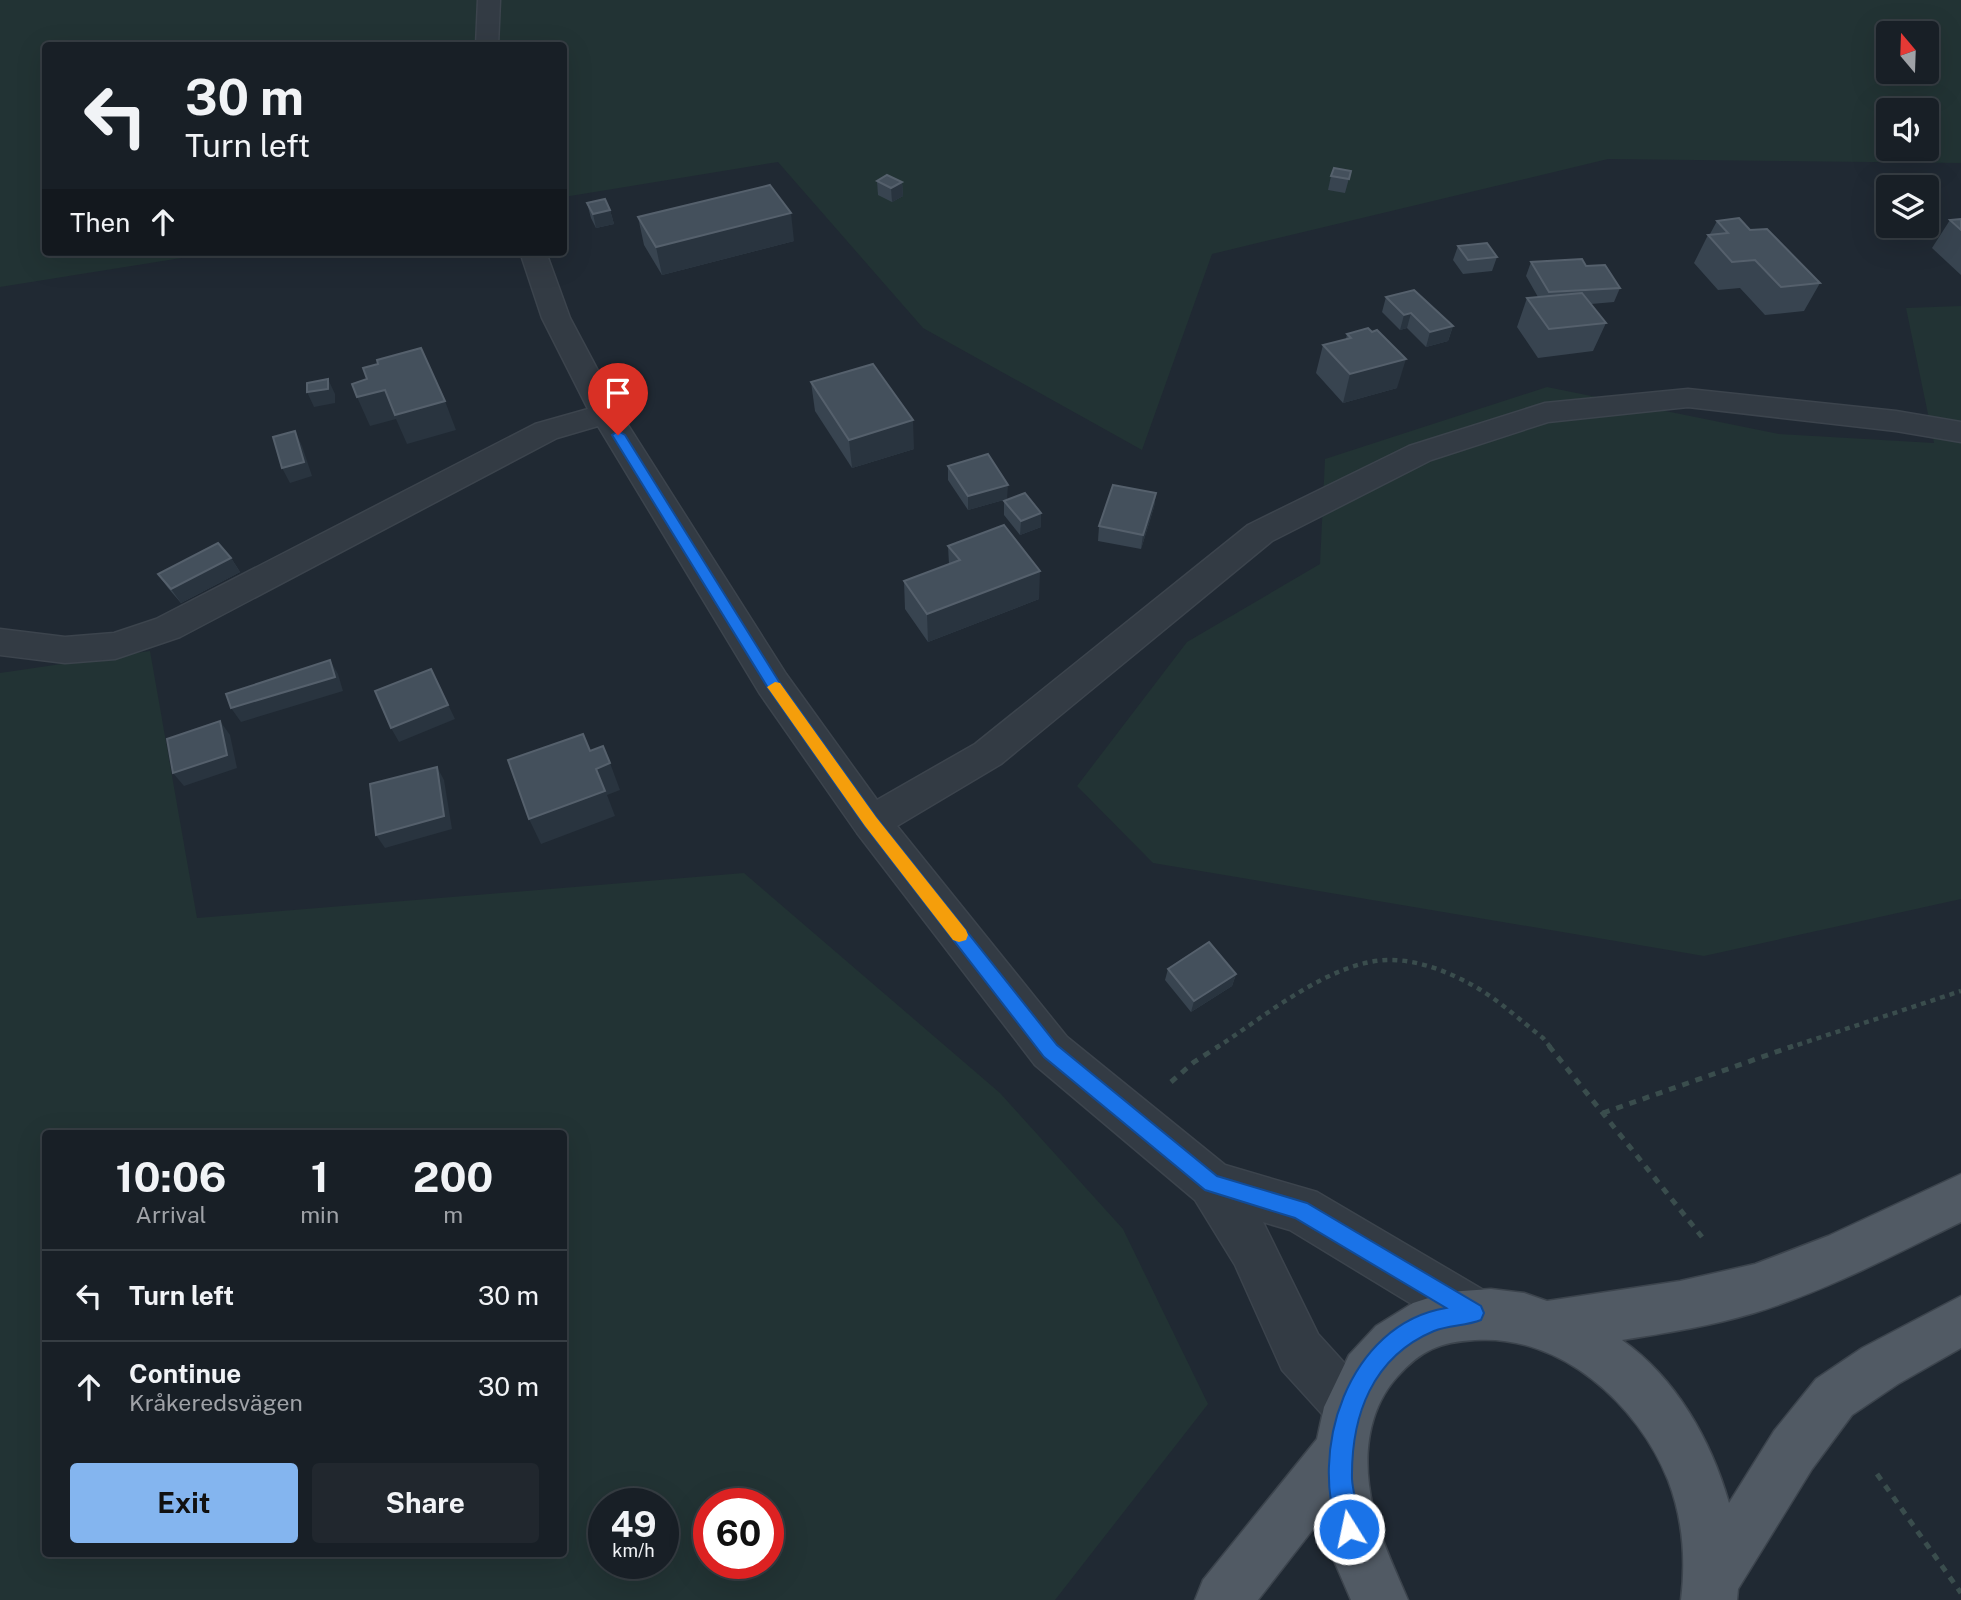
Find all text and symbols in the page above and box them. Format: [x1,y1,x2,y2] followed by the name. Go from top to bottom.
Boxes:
[1876,21,1939,84] north arrow
[1876,21,1939,238] map controls
[185,68,304,126] text: 30 m
[70,70,161,161] icon: left
[1876,98,1939,161] button: sound
[185,127,310,164] text: Turn left
[1876,175,1939,238] button: layers
[144,203,182,241] icon: ahead
[70,207,130,238] text: Then
[588,363,648,435] pin
[599,374,637,412] icon: arrive
[116,1152,227,1201] text: 10:06
[311,1152,329,1201] text: 1
[413,1152,493,1201] text: 200
[136,1201,207,1228] text: Arrival
[300,1201,339,1228] text: min
[443,1201,463,1228] text: m
[70,1277,108,1315] icon: left
[129,1280,234,1311] text: Turn left
[478,1280,539,1311] text: 30 m
[129,1358,241,1389] text: Continue
[70,1368,108,1406] icon: ahead
[478,1371,539,1402] text: 30 m
[129,1389,303,1416] text: Kråkeredsvägen
[70,1463,298,1543] button: Exit
[312,1463,539,1543] button: Share
[693,1488,784,1579] speed limit sign: 60
[1312,1492,1386,1566] position arrow
[610,1504,657,1545] text: 49
[612,1540,655,1561] text: km/h

